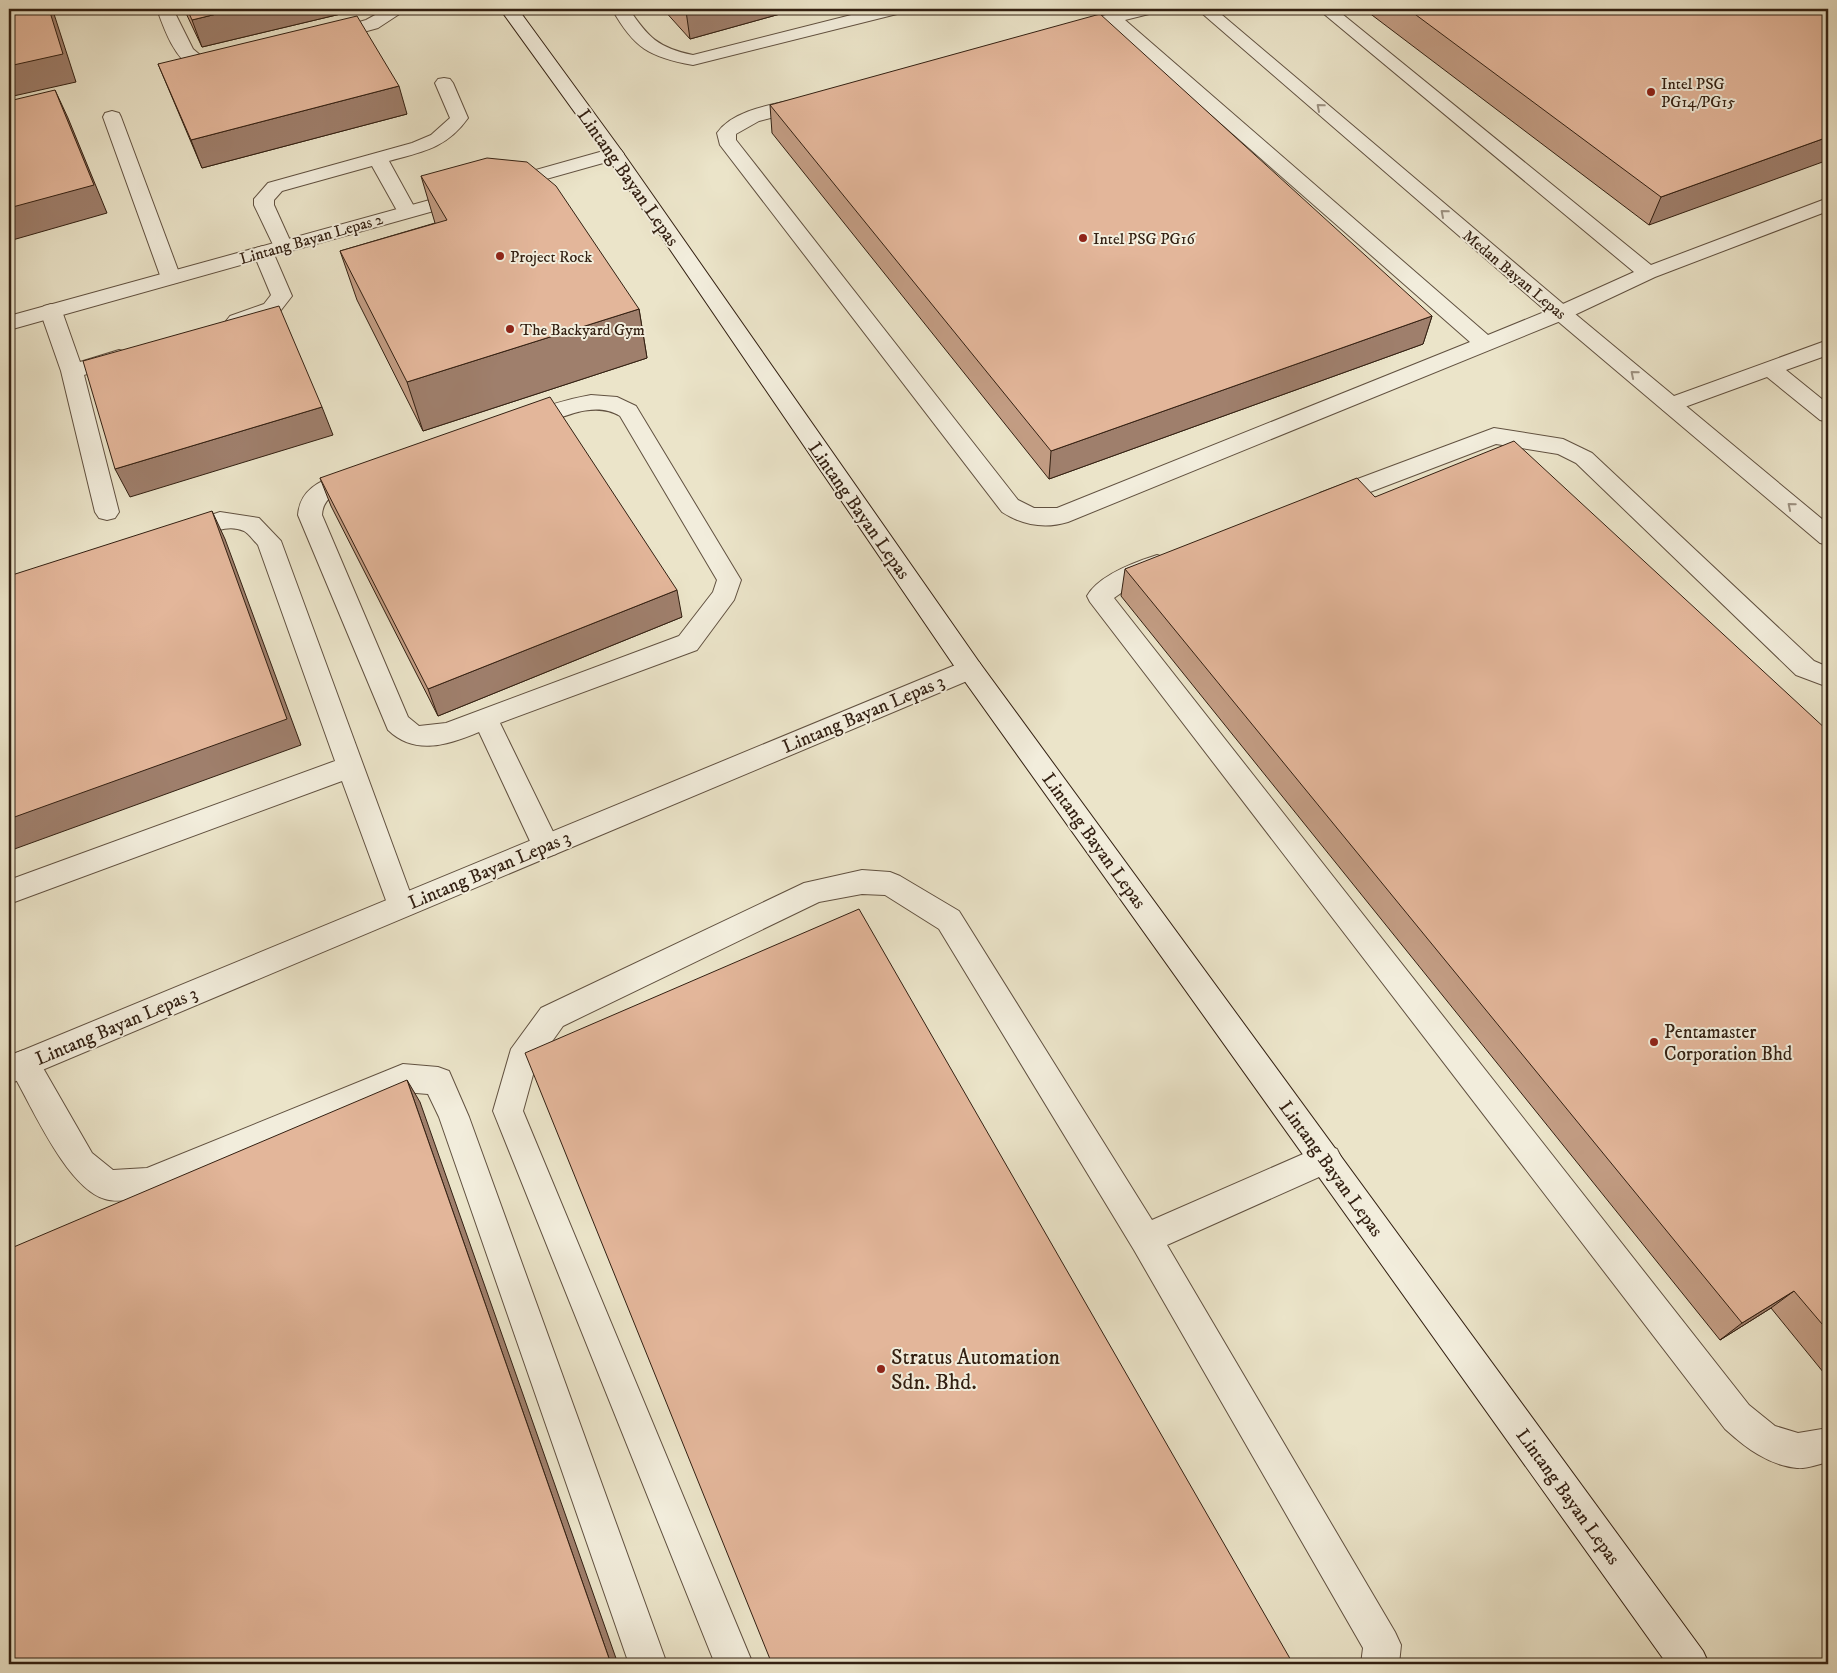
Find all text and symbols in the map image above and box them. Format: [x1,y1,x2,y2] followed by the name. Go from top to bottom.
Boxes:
[1661,74,1735,112] place label: Intel PSG PG14/PG15
[1645,86,1657,98] marker: Intel PSG PG14/PG15
[1317,104,1326,113] one-way arrow
[572,105,684,251] street label: Lintang Bayan Lepas
[237,209,385,269] street label: Lintang Bayan Lepas 2
[1440,210,1449,219] one-way arrow
[1459,226,1570,324] street label: Medan Bayan Lepas
[1093,229,1195,249] place label: Intel PSG PG16
[1077,232,1089,244] marker: Intel PSG PG16
[510,247,592,267] place label: Project Rock
[494,250,506,262] marker: Project Rock
[520,320,645,340] place label: The Backyard Gym
[504,323,516,335] marker: The Backyard Gym
[1630,370,1639,379] one-way arrow
[803,438,915,584] street label: Lintang Bayan Lepas
[1788,503,1797,511] one-way arrow
[779,670,948,759] street label: Lintang Bayan Lepas 3
[1037,768,1151,913] street label: Lintang Bayan Lepas
[405,826,574,915] street label: Lintang Bayan Lepas 3
[32,982,201,1071] street label: Lintang Bayan Lepas 3
[1664,1021,1793,1066] place label: Pentamaster Corporation Bhd
[1648,1036,1660,1048] marker: Pentamaster Corporation Bhd
[1274,1096,1388,1241] street label: Lintang Bayan Lepas
[891,1344,1061,1396] place label: Stratus Automation Sdn. Bhd.
[875,1363,887,1375] marker: Stratus Automation Sdn. Bhd.
[1511,1424,1625,1569] street label: Lintang Bayan Lepas

